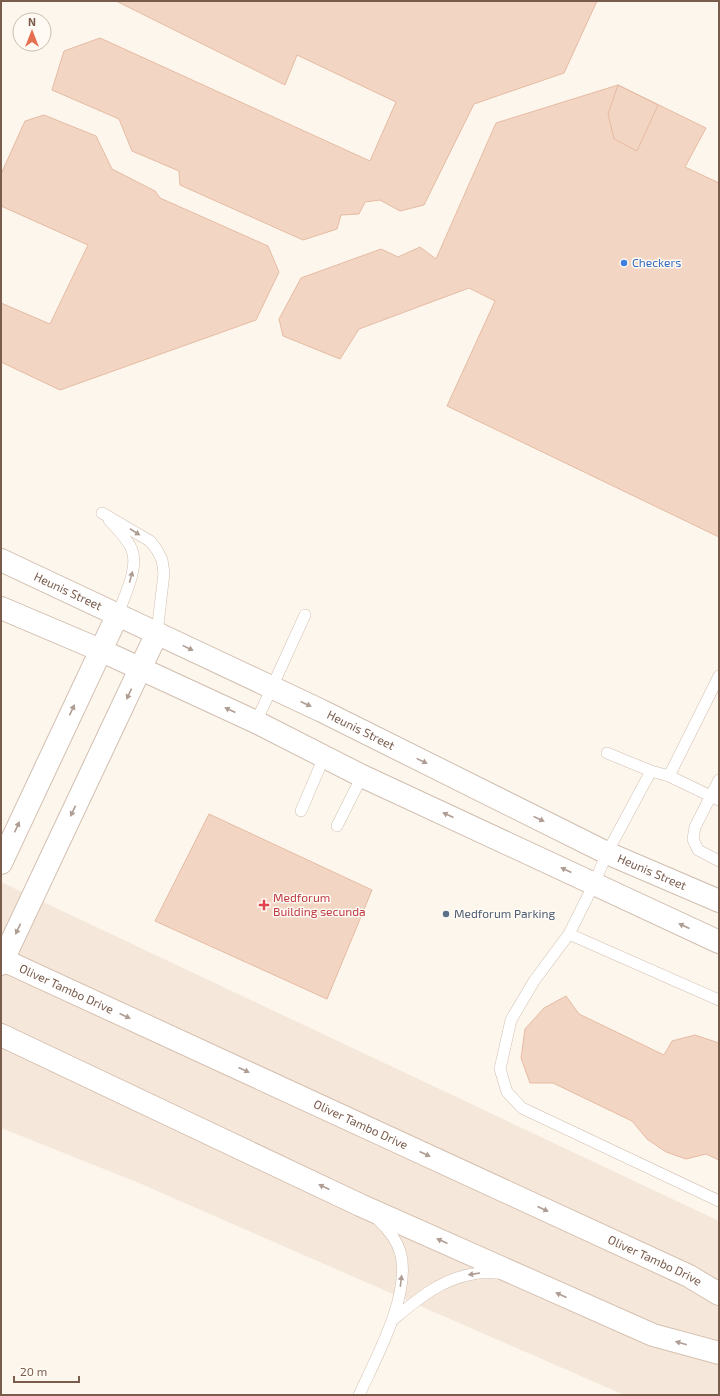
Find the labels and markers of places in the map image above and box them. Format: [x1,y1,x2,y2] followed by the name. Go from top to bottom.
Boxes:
[632,255,681,269] place label: Checkers
[619,258,629,268] marker: Checkers
[273,890,366,918] place label: Medforum Building secunda
[258,899,270,911] marker: Medforum Building secunda
[454,906,555,920] place label: Medforum Parking
[441,909,451,919] marker: Medforum Parking

